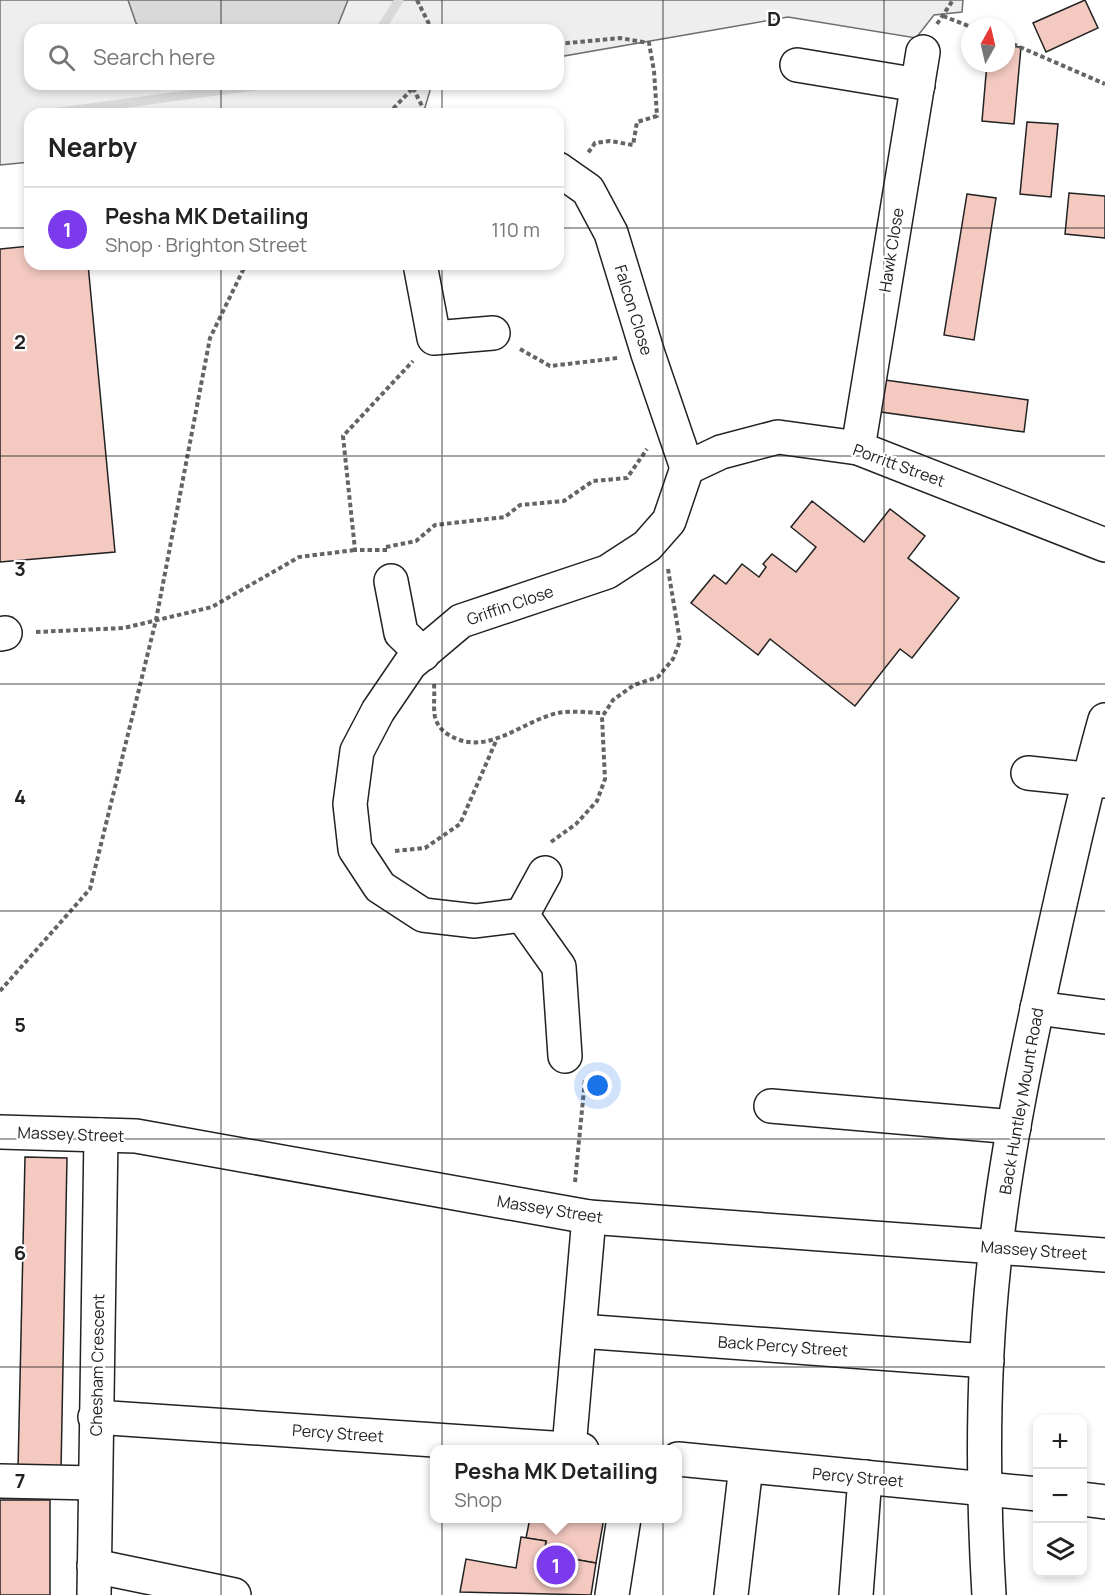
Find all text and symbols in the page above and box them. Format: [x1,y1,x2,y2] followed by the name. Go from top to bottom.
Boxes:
[767,5,781,32] text: D
[961,18,1015,72] north arrow
[24,24,564,90] search box
[45,41,78,74] icon: search
[93,42,215,72] text: Search here
[48,129,137,165] text: Nearby
[105,201,309,231] text: Pesha MK Detailing
[873,206,909,294] street label: Hawk Close
[63,216,72,243] text: 1
[491,216,540,243] text: 110 m
[105,231,307,258] text: Shop · Brighton Street
[610,262,658,358] street label: Falcon Close
[14,328,26,355] text: 2
[850,438,948,492] street label: Porritt Street
[14,555,26,582] text: 3
[464,580,556,630] street label: Griffin Close
[14,783,26,810] text: 4
[994,1006,1048,1196] street label: Back Huntley Mount Road
[14,1011,26,1038] text: 5
[583,1071,612,1100] your location
[17,1121,125,1147] street label: Massey Street
[495,1190,605,1228] street label: Massey Street
[980,1235,1088,1265] street label: Massey Street
[14,1239,26,1266] text: 6
[85,1294,109,1436] street label: Chesham Crescent
[717,1330,849,1362] street label: Back Percy Street
[1033,1415,1087,1577] map controls
[1033,1415,1087,1469] button: +
[291,1419,385,1447] street label: Percy Street
[430,1445,682,1523] popup
[454,1456,658,1486] text: Pesha MK Detailing
[811,1462,905,1492] street label: Percy Street
[15,1467,25,1494] text: 7
[1033,1469,1087,1523] button: −
[454,1486,502,1513] text: Shop
[1033,1523,1087,1577] button: layers
[536,1542,576,1588] pin: 1

